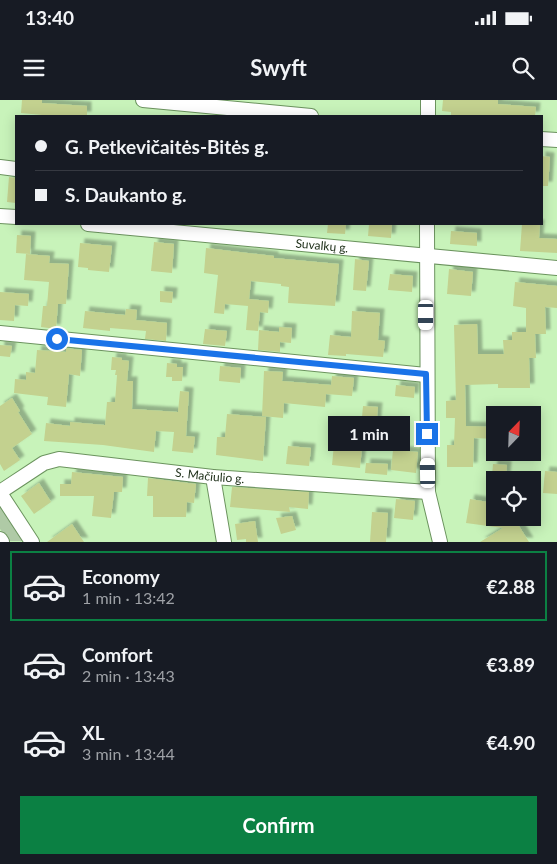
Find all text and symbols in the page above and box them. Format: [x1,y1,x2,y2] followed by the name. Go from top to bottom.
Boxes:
[25,6,74,29] text: 13:40
[20,54,48,82] icon: menu
[250,54,307,81] text: Swyft
[509,54,537,82] icon: search
[65,135,269,158] text: G. Petkevičaitės-Bitės g.
[65,183,187,206] text: S. Daukanto g.
[295,236,349,255] street label: Suvalkų g.
[418,300,433,330] car
[46,328,68,350] route start
[486,406,541,461] north arrow
[486,406,541,526] map controls
[327,416,410,452] callout: 1 min
[416,423,438,445] route end
[349,424,389,443] text: 1 min
[420,458,435,488] car
[174,465,245,486] street label: S. Mačiulio g.
[486,471,541,526] button: locate
[22,564,67,609] icon: car
[82,565,160,588] text: Economy
[486,575,535,598] text: €2.88
[82,588,175,607] text: 1 min · 13:42
[22,642,67,687] icon: car
[82,643,153,666] text: Comfort
[486,653,535,676] text: €3.89
[82,666,175,685] text: 2 min · 13:43
[22,720,67,765] icon: car
[82,721,105,744] text: XL
[486,731,535,754] text: €4.90
[82,744,175,763] text: 3 min · 13:44
[20,796,537,854] button: Confirm

